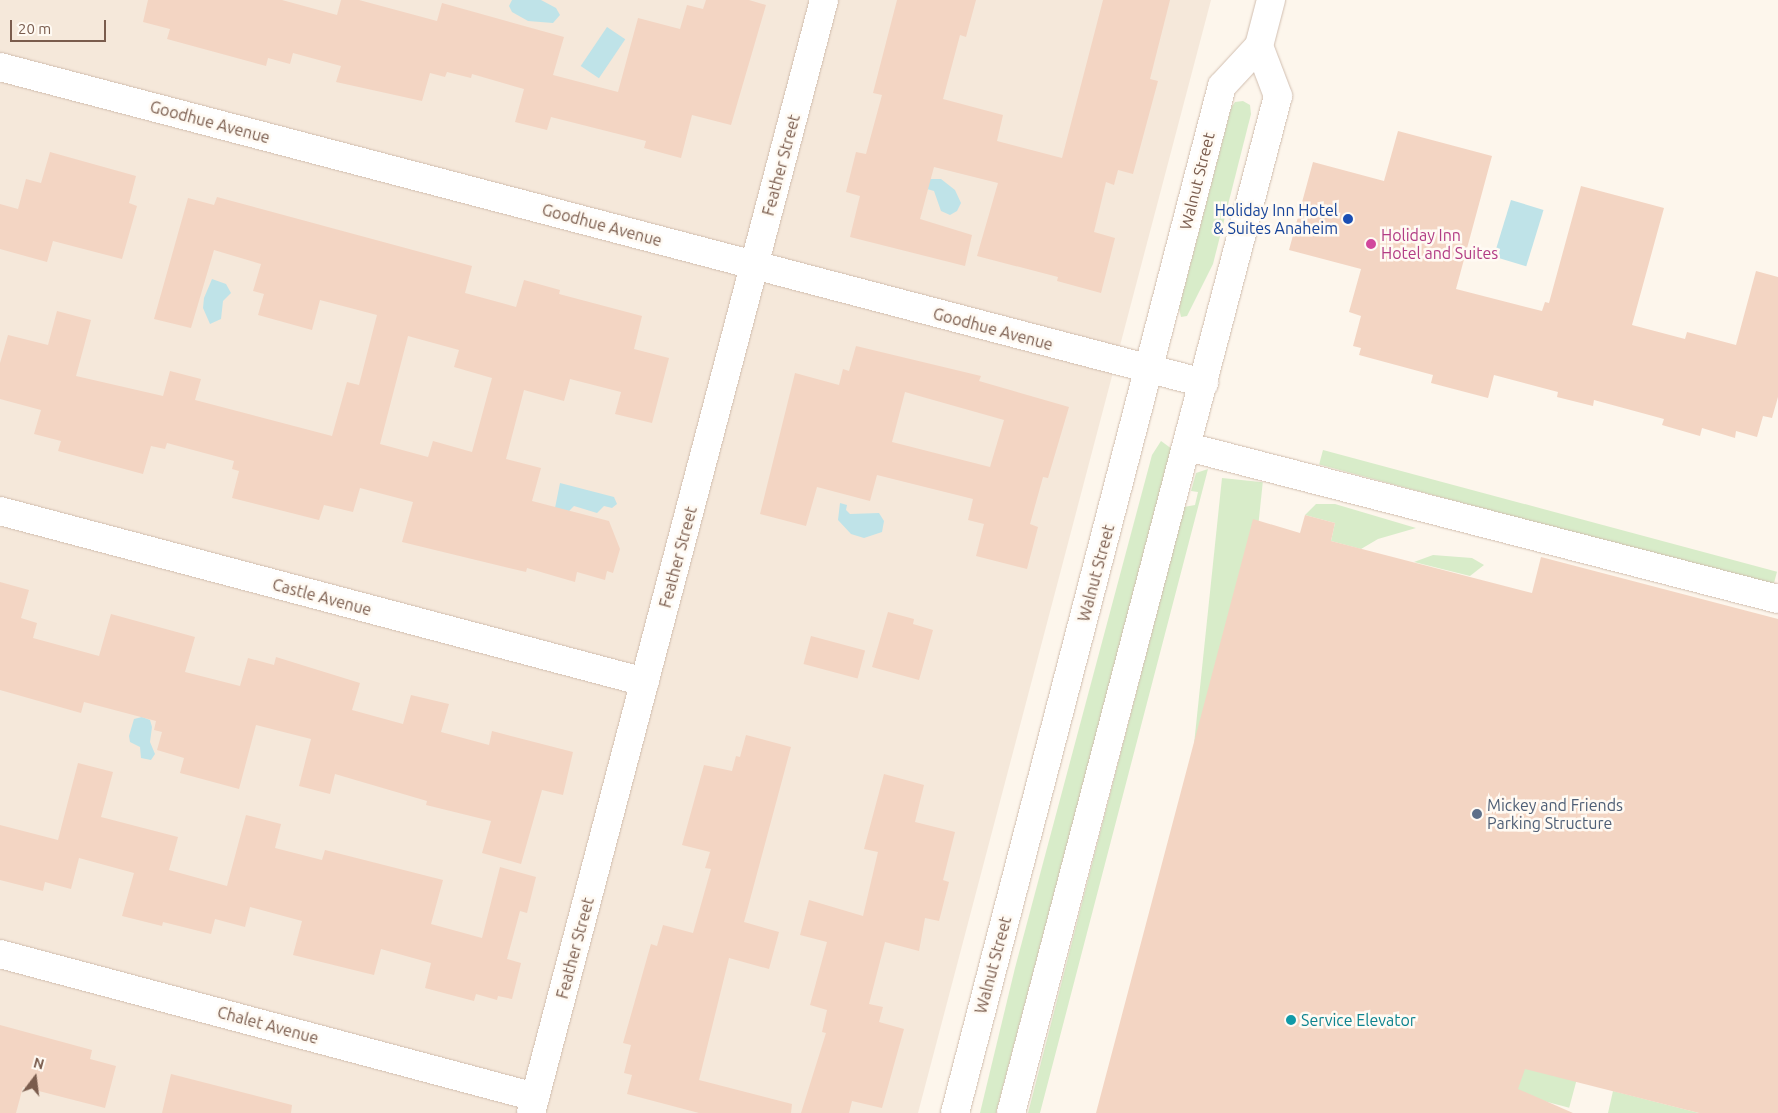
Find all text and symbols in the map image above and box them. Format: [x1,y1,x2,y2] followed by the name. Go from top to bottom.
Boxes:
[12,10,109,42] scale bar
[18,20,51,37] text: 20 m
[148,97,272,147] street label: Goodhue Avenue
[758,112,804,218] street label: Feather Street
[1176,130,1218,232] street label: Walnut Street
[540,200,664,250] street label: Goodhue Avenue
[1213,200,1338,238] place label: Holiday Inn Hotel & Suites Anaheim
[1342,213,1354,225] marker: Holiday Inn Hotel & Suites Anaheim
[1381,225,1498,263] place label: Holiday Inn Hotel and Suites
[1365,238,1377,250] marker: Holiday Inn Hotel and Suites
[931,304,1055,354] street label: Goodhue Avenue
[655,504,701,610] street label: Feather Street
[1074,522,1118,624] street label: Walnut Street
[270,575,374,619] street label: Castle Avenue
[1487,795,1623,833] place label: Mickey and Friends Parking Structure
[1471,808,1483,820] marker: Mickey and Friends Parking Structure
[552,895,598,1001] street label: Feather Street
[971,914,1015,1016] street label: Walnut Street
[215,1002,321,1048] street label: Chalet Avenue
[1301,1010,1416,1030] place label: Service Elevator
[1285,1014,1297,1026] marker: Service Elevator
[10,1053,60,1103] north arrow
[32,1054,46,1073] text: N

